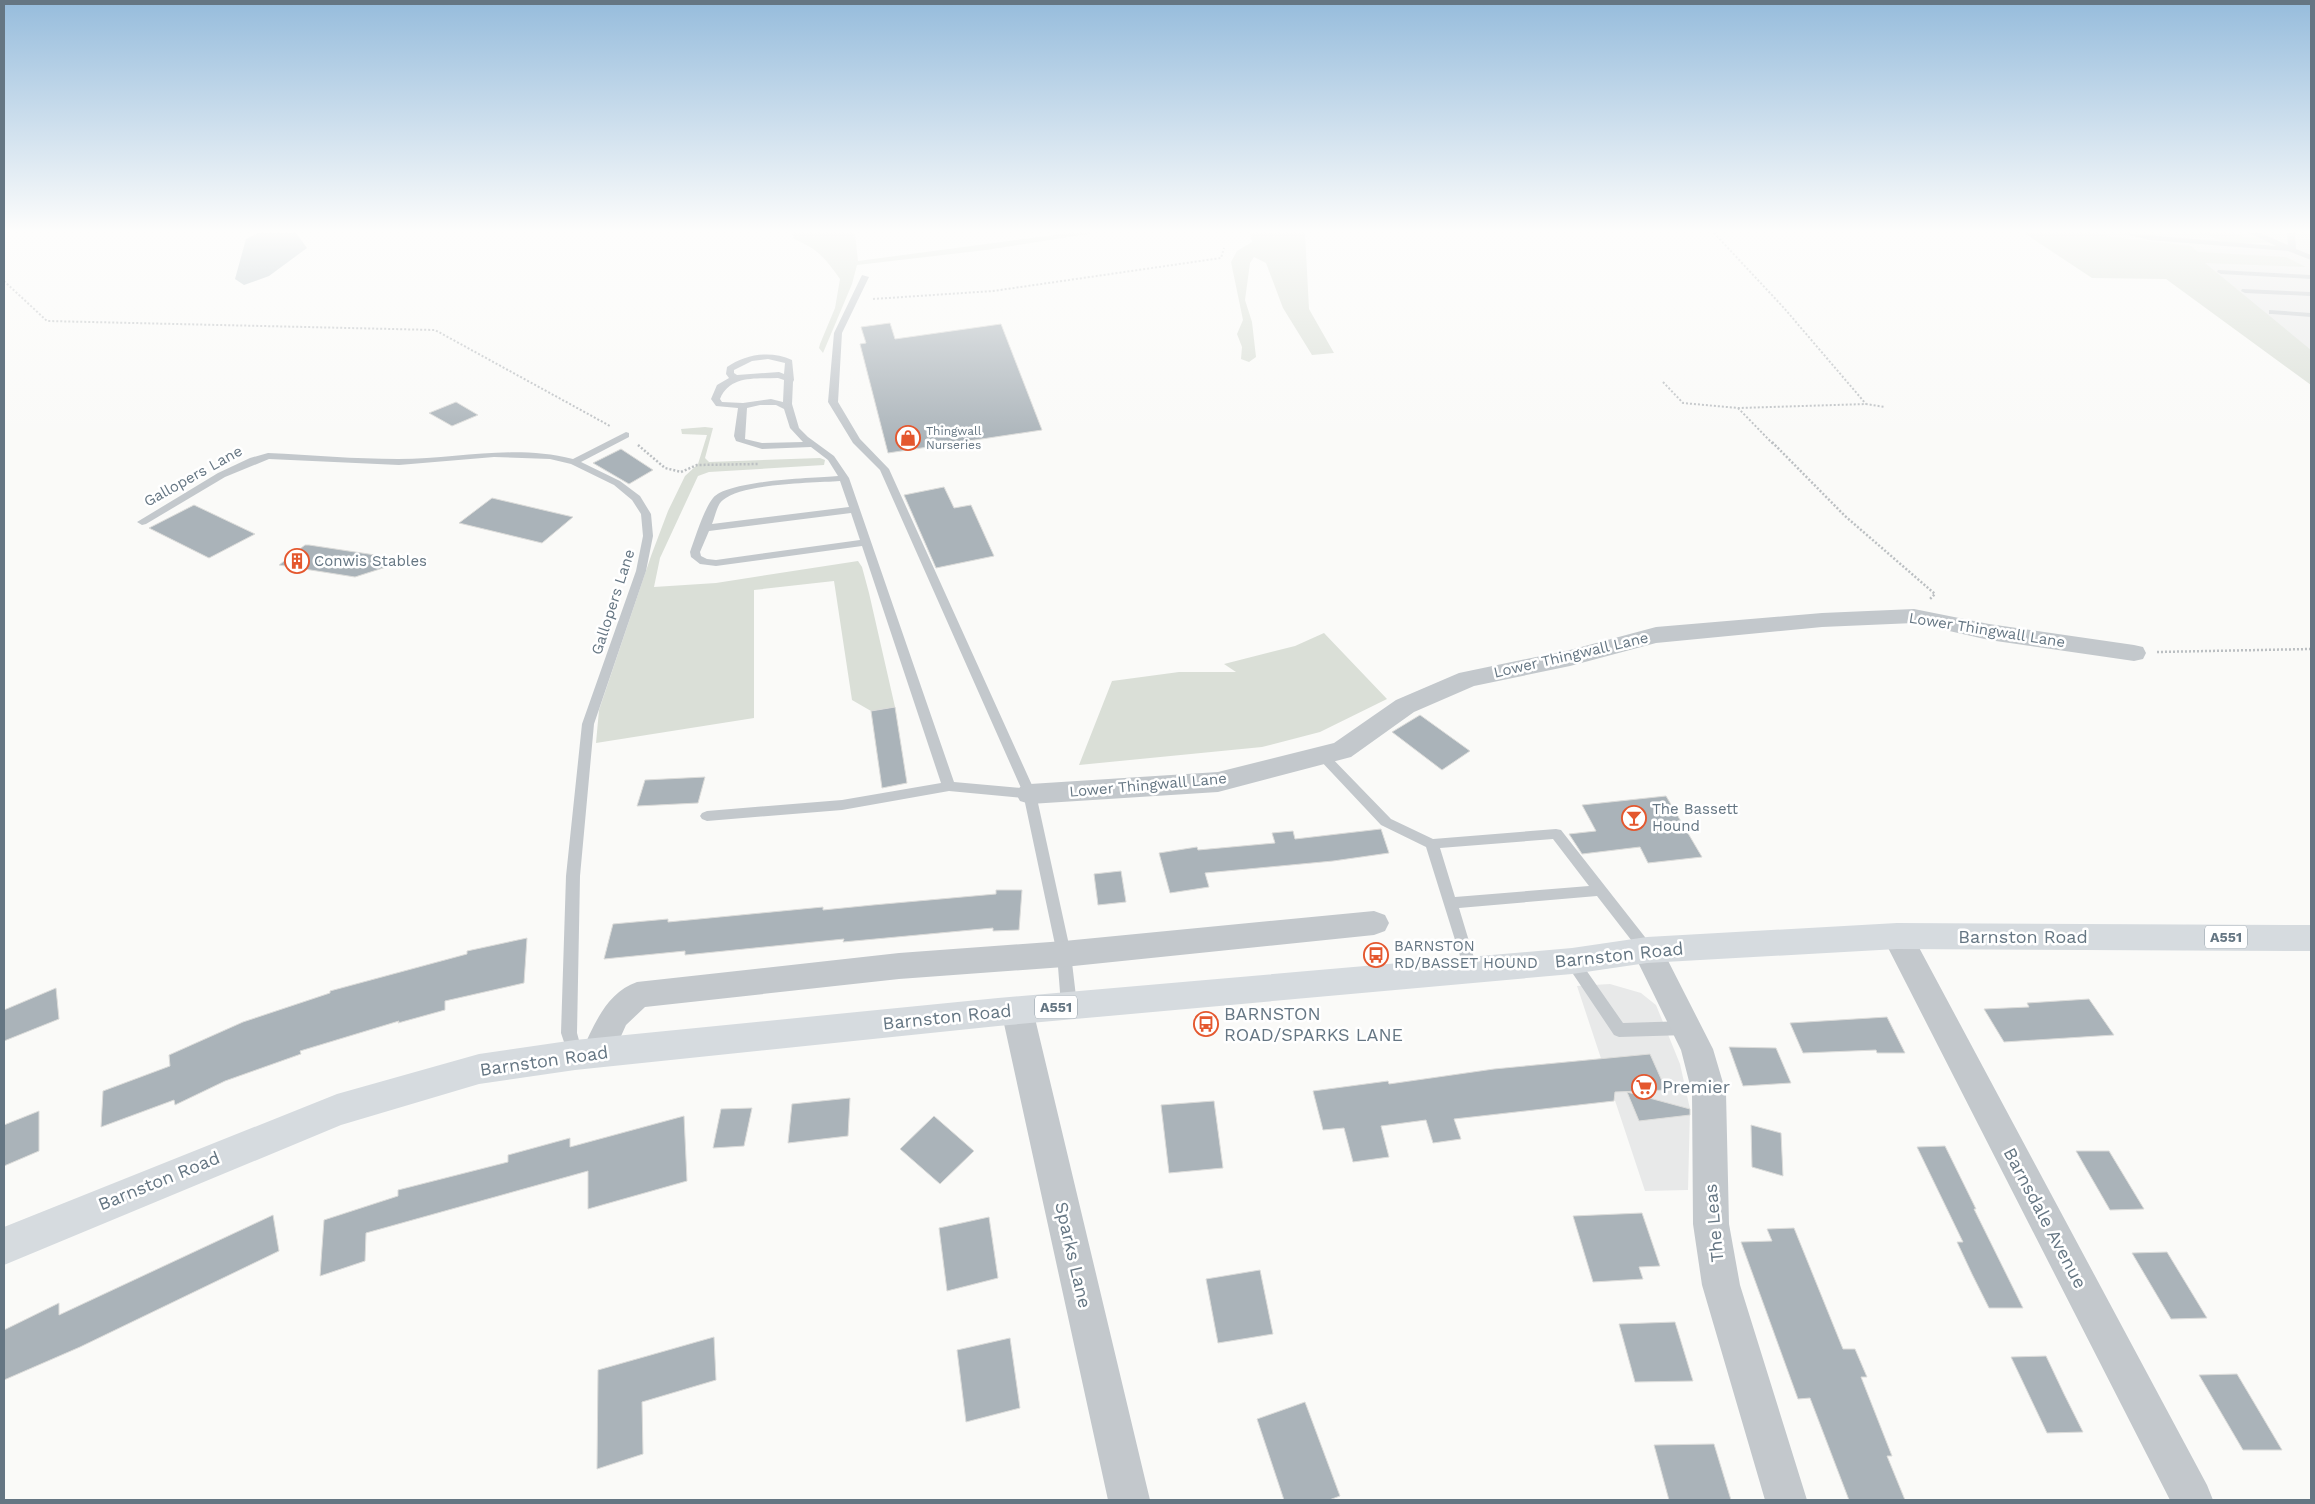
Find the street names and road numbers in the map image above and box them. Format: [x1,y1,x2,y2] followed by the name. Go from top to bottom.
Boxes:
[141,442,245,510] street label: Gallopers Lane
[587,547,639,657] street label: Gallopers Lane
[1907,609,2067,651] street label: Lower Thingwall Lane
[1492,628,1650,682] street label: Lower Thingwall Lane
[1068,769,1228,801] street label: Lower Thingwall Lane
[1958,926,2088,947] street label: Barnston Road
[2205,926,2247,949] road number: A551
[1553,937,1684,972] street label: Barnston Road
[1035,996,1077,1019] road number: A551
[881,999,1012,1034] street label: Barnston Road
[478,1041,610,1080] street label: Barnston Road
[1999,1144,2091,1292] street label: Barnsdale Avenue
[95,1147,223,1215] street label: Barnston Road
[1700,1183,1727,1263] street label: The Leas
[1051,1200,1096,1310] street label: Sparks Lane

